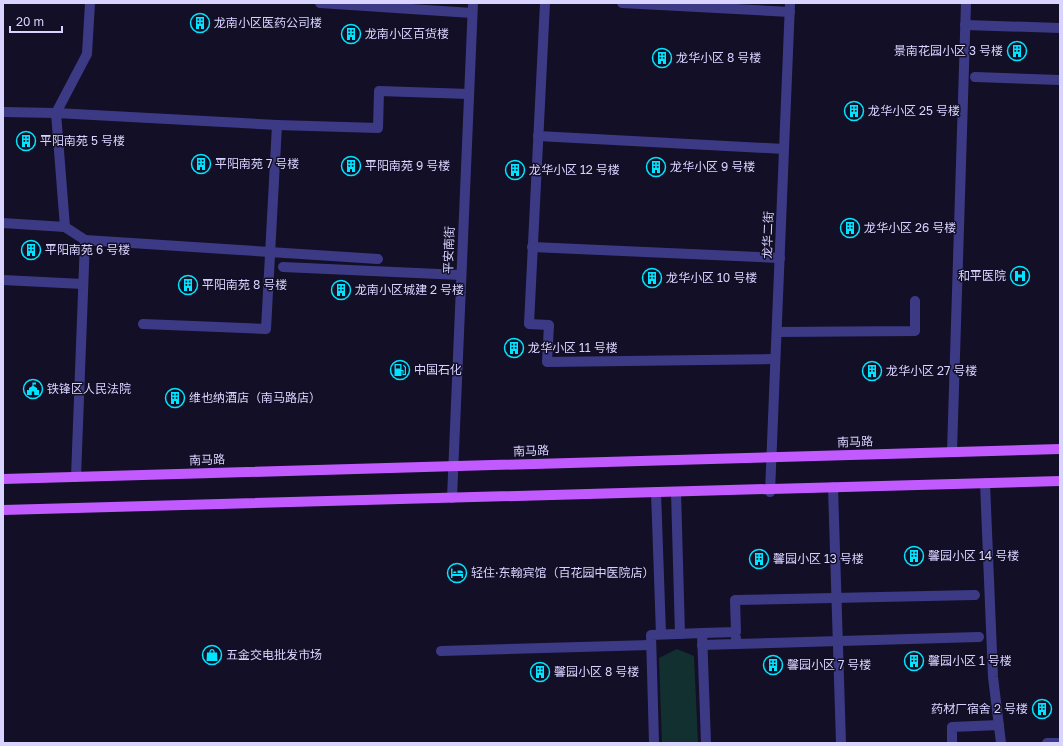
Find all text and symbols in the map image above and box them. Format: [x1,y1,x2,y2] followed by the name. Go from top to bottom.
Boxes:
[10,8,62,34] scale bar
[189,12,211,34] building icon: 龙南小区医药公司楼
[16,14,44,29] text: 20 m
[214,15,322,30] place label: 龙南小区医药公司楼
[340,23,362,45] building icon: 龙南小区百货楼
[365,26,449,41] place label: 龙南小区百货楼
[1006,40,1028,62] building icon: 景南花园小区 3 号楼
[894,43,1003,58] place label: 景南花园小区 3 号楼
[651,47,673,69] building icon: 龙华小区 8 号楼
[676,50,761,65] place label: 龙华小区 8 号楼
[843,100,865,122] building icon: 龙华小区 25 号楼
[868,103,960,118] place label: 龙华小区 25 号楼
[15,130,37,152] building icon: 平阳南苑 5 号楼
[40,133,125,148] place label: 平阳南苑 5 号楼
[190,153,212,175] building icon: 平阳南苑 7 号楼
[340,155,362,177] building icon: 平阳南苑 9 号楼
[215,156,299,171] place label: 平阳南苑 7 号楼
[645,156,667,178] building icon: 龙华小区 9 号楼
[365,158,450,173] place label: 平阳南苑 9 号楼
[504,159,526,181] building icon: 龙华小区 12 号楼
[670,159,755,174] place label: 龙华小区 9 号楼
[529,162,620,177] place label: 龙华小区 12 号楼
[759,211,776,259] street label: 龙华二街
[839,217,861,239] building icon: 龙华小区 26 号楼
[864,220,956,235] place label: 龙华小区 26 号楼
[440,226,457,274] street label: 平安南街
[20,239,42,261] building icon: 平阳南苑 6 号楼
[45,242,130,257] place label: 平阳南苑 6 号楼
[1009,265,1031,287] hospital icon: 和平医院
[641,267,663,289] building icon: 龙华小区 10 号楼
[958,268,1006,283] place label: 和平医院
[666,270,757,285] place label: 龙华小区 10 号楼
[177,274,199,296] building icon: 平阳南苑 8 号楼
[202,277,287,292] place label: 平阳南苑 8 号楼
[330,279,352,301] building icon: 龙南小区城建 2 号楼
[355,282,464,297] place label: 龙南小区城建 2 号楼
[503,337,525,359] building icon: 龙华小区 11 号楼
[528,340,618,355] place label: 龙华小区 11 号楼
[389,359,411,381] fuel station icon: 中国石化
[861,360,883,382] building icon: 龙华小区 27 号楼
[414,362,462,377] place label: 中国石化
[886,363,977,378] place label: 龙华小区 27 号楼
[22,378,44,400] public building icon: 铁锋区人民法院
[47,381,131,396] place label: 铁锋区人民法院
[164,387,186,409] building icon: 维也纳酒店（南马路店）
[189,390,321,405] place label: 维也纳酒店（南马路店）
[837,433,873,450] street label: 南马路
[513,442,549,459] street label: 南马路
[189,451,225,468] street label: 南马路
[903,545,925,567] building icon: 馨园小区 14 号楼
[748,548,770,570] building icon: 馨园小区 13 号楼
[928,548,1019,563] place label: 馨园小区 14 号楼
[773,551,864,566] place label: 馨园小区 13 号楼
[446,562,468,584] hotel icon: 轻住·东翰宾馆（百花园中医院店）
[471,565,655,580] place label: 轻住·东翰宾馆（百花园中医院店）
[201,644,223,666] shop icon: 五金交电批发市场
[226,647,322,662] place label: 五金交电批发市场
[903,650,925,672] building icon: 馨园小区 1 号楼
[928,653,1012,668] place label: 馨园小区 1 号楼
[762,654,784,676] building icon: 馨园小区 7 号楼
[787,657,871,672] place label: 馨园小区 7 号楼
[529,661,551,683] building icon: 馨园小区 8 号楼
[554,664,639,679] place label: 馨园小区 8 号楼
[1031,698,1053,720] building icon: 药材厂宿舍 2 号楼
[931,701,1028,716] place label: 药材厂宿舍 2 号楼

